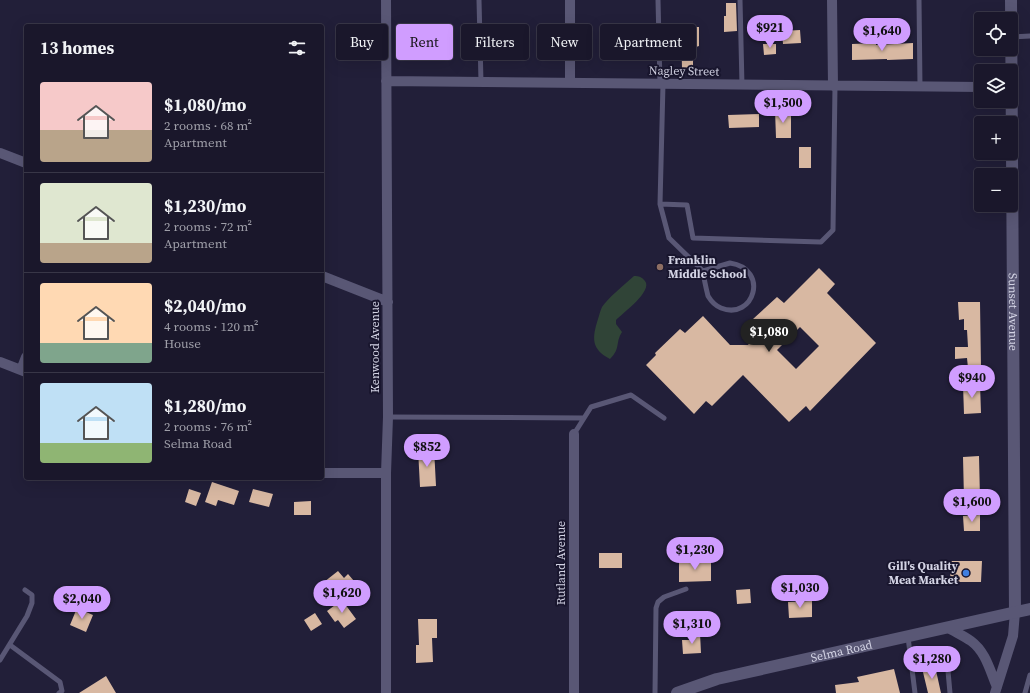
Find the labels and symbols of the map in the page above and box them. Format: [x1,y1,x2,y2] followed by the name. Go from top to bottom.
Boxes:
[746,15,794,49] pin: $921
[849,18,915,52] pin: $1,640
[649,62,719,80] street label: Nagley Street
[750,90,816,124] pin: $1,500
[668,252,747,282] place label: Franklin Middle School
[655,262,665,272] marker: Franklin Middle School
[1005,273,1021,351] street label: Sunset Avenue
[367,301,383,393] street label: Kenwood Avenue
[736,319,802,353] pin: $1,080
[948,365,996,399] pin: $940
[403,434,451,468] pin: $852
[939,489,1005,523] pin: $1,600
[553,521,569,605] street label: Rutland Avenue
[662,537,728,571] pin: $1,230
[888,558,959,588] place label: Gill's Quality Meat Market
[961,568,971,578] marker: Gill's Quality Meat Market
[767,575,833,609] pin: $1,030
[309,580,375,614] pin: $1,620
[49,586,115,620] pin: $2,040
[659,611,725,645] pin: $1,310
[809,636,874,666] street label: Selma Road
[899,646,965,680] pin: $1,280

